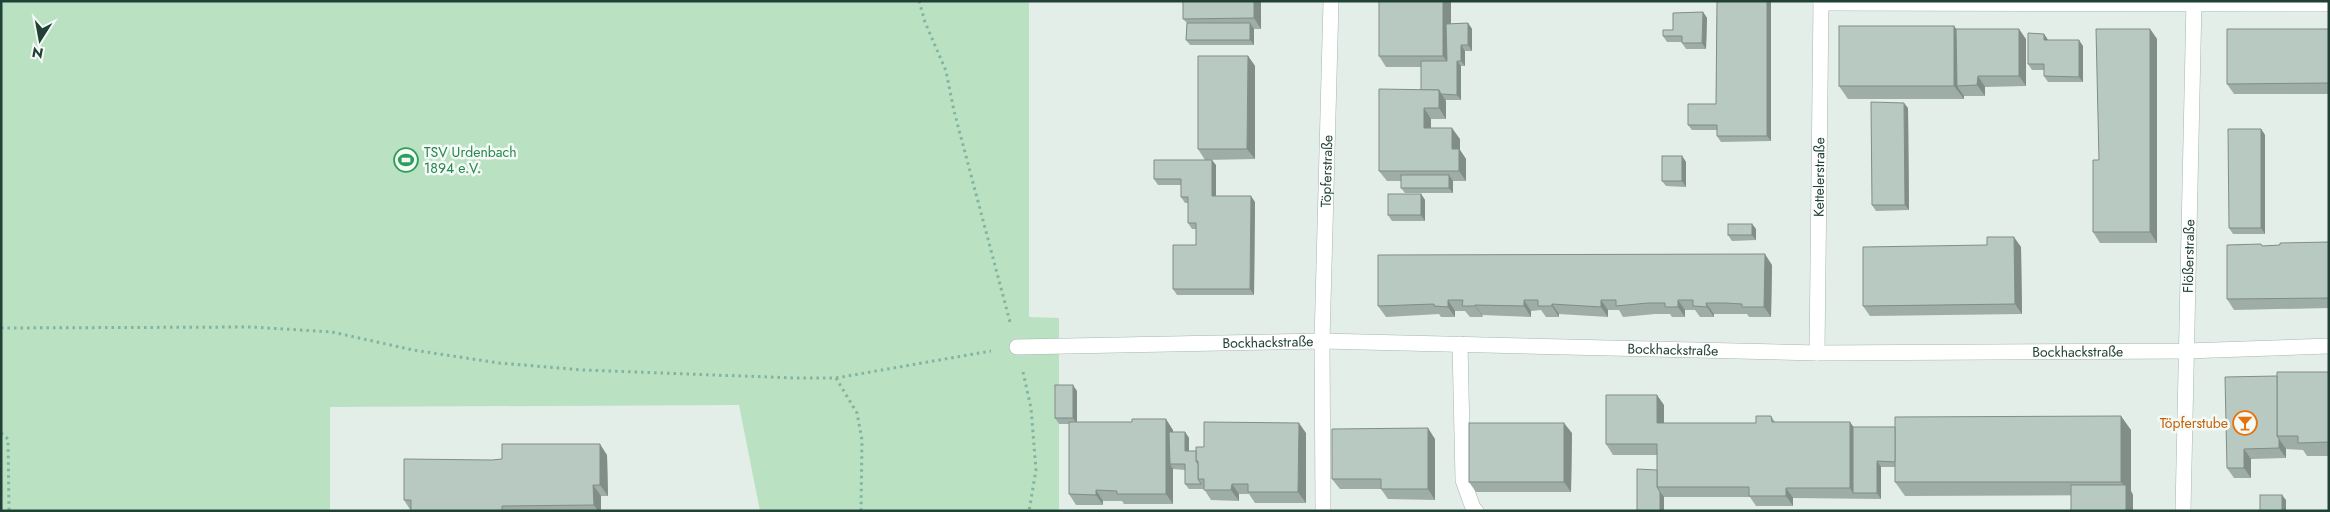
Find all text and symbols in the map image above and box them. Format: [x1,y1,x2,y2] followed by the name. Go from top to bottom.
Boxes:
[15,15,65,65] north arrow
[30,42,45,64] text: N
[1316,135,1337,208] street label: Töpferstraße
[1809,137,1829,217] street label: Kettelerstraße
[424,142,516,178] place label: TSV Urdenbach 1894 e.V.
[393,147,419,173] sports icon: TSV Urdenbach 1894 e.V.
[2178,219,2199,293] street label: Flößerstraße
[1222,331,1314,353] street label: Bockhackstraße
[1627,338,1719,361] street label: Bockhackstraße
[2032,341,2123,362] street label: Bockhackstraße
[2232,410,2258,436] bar icon: Töpferstube
[2160,413,2228,433] place label: Töpferstube

